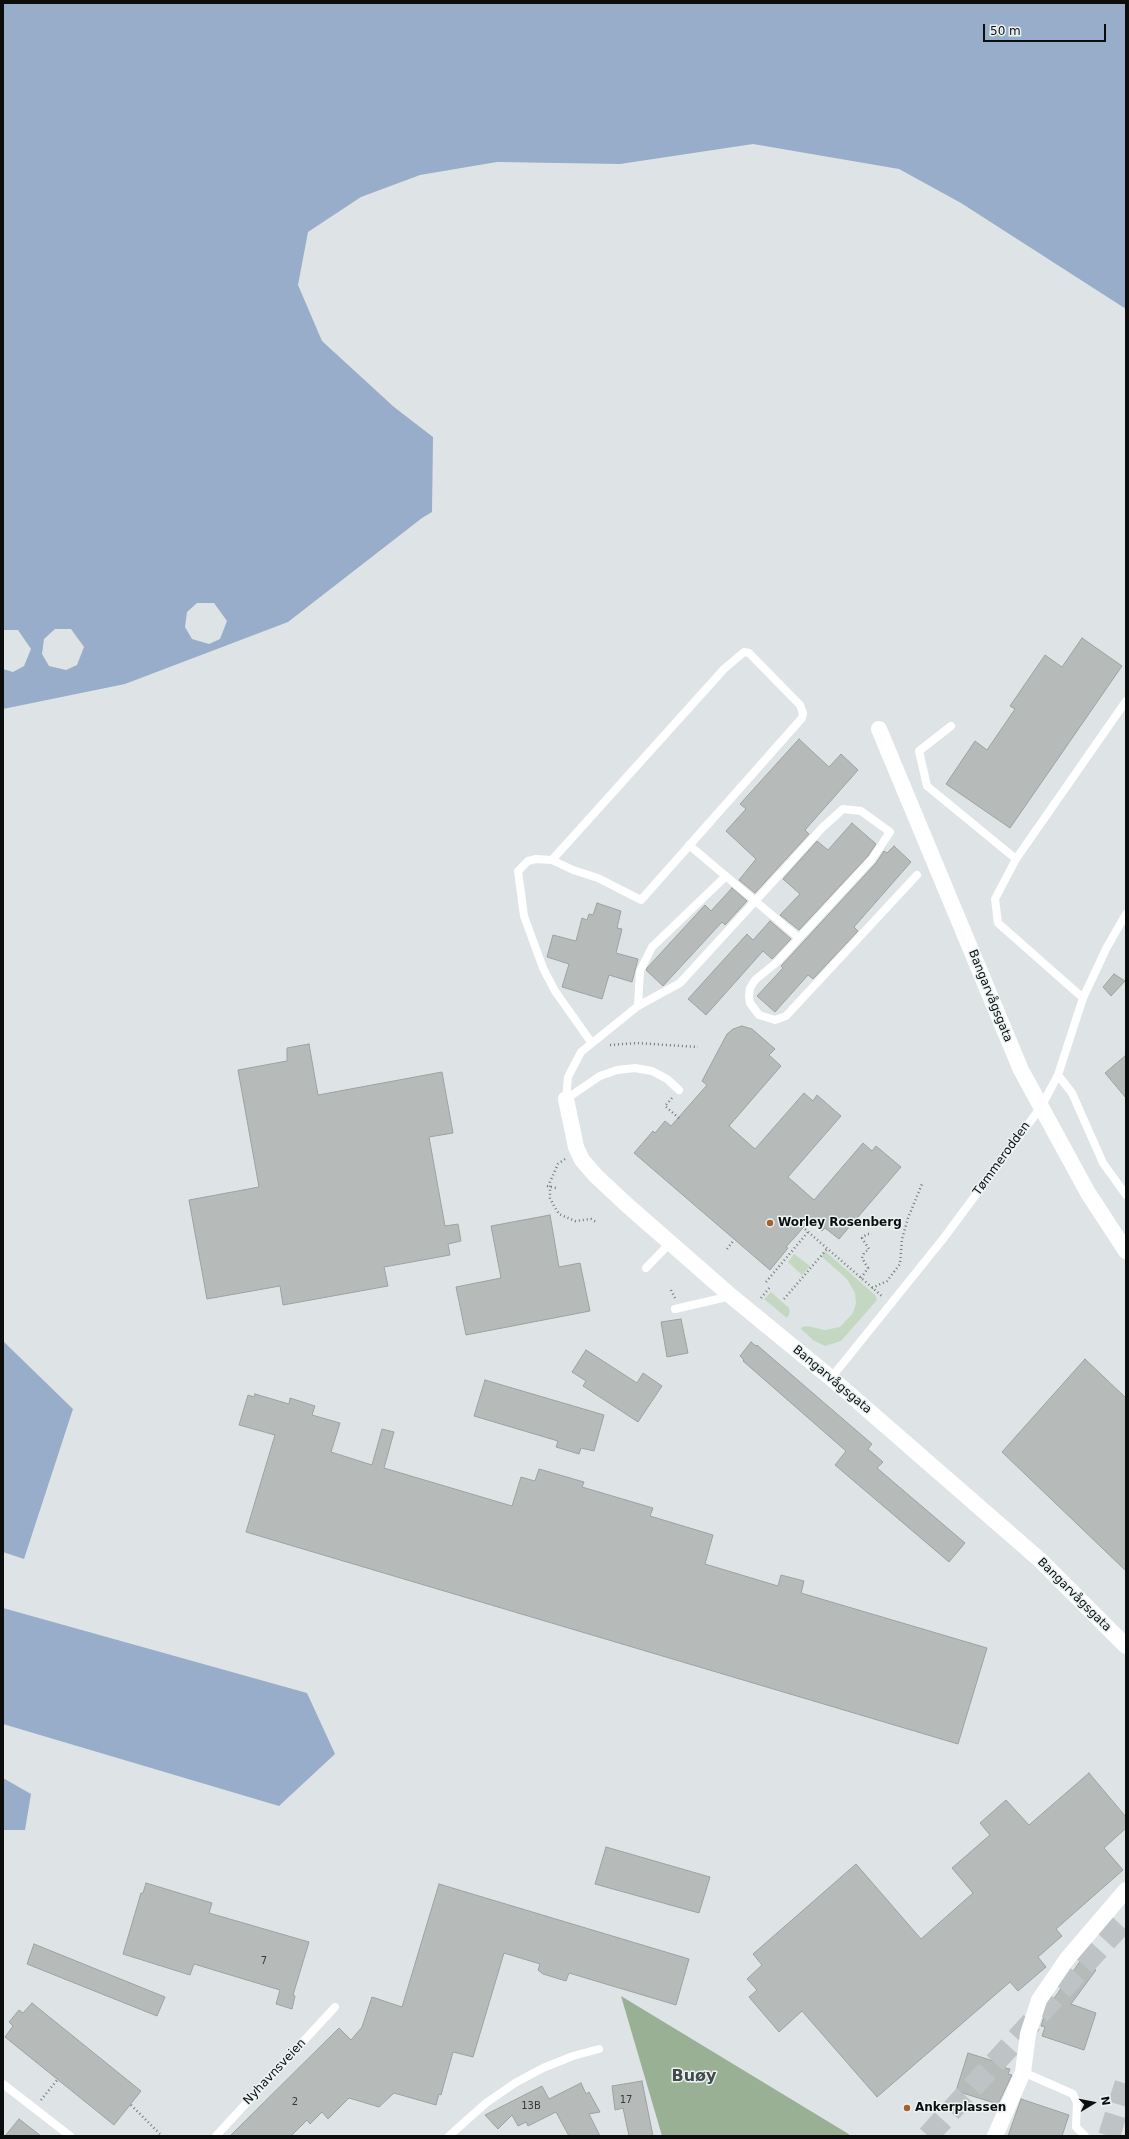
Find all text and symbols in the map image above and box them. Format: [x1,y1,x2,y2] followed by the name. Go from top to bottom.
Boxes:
[985,16,1108,42] scale bar
[990,24,1021,38] text: 50 m
[965,948,1015,1044] street label: Bangarvågsgata
[970,1119,1034,1199] street label: Tømmerodden
[778,1216,902,1230] place label: Worley Rosenberg
[765,1218,775,1228] marker: Worley Rosenberg
[790,1343,874,1417] street label: Bangarvågsgata
[1034,1555,1114,1635] street label: Bangarvågsgata
[261,1955,267,1967] house number: 7
[241,2036,309,2108] street label: Nyhavnsveien
[671,2067,717,2087] district label: Buøy
[1073,2083,1113,2123] north arrow
[620,2094,632,2106] house number: 17
[1098,2095,1113,2106] text: N
[292,2096,298,2108] house number: 2
[521,2100,541,2112] house number: 13B
[915,2101,1006,2115] place label: Ankerplassen
[902,2103,912,2113] marker: Ankerplassen

